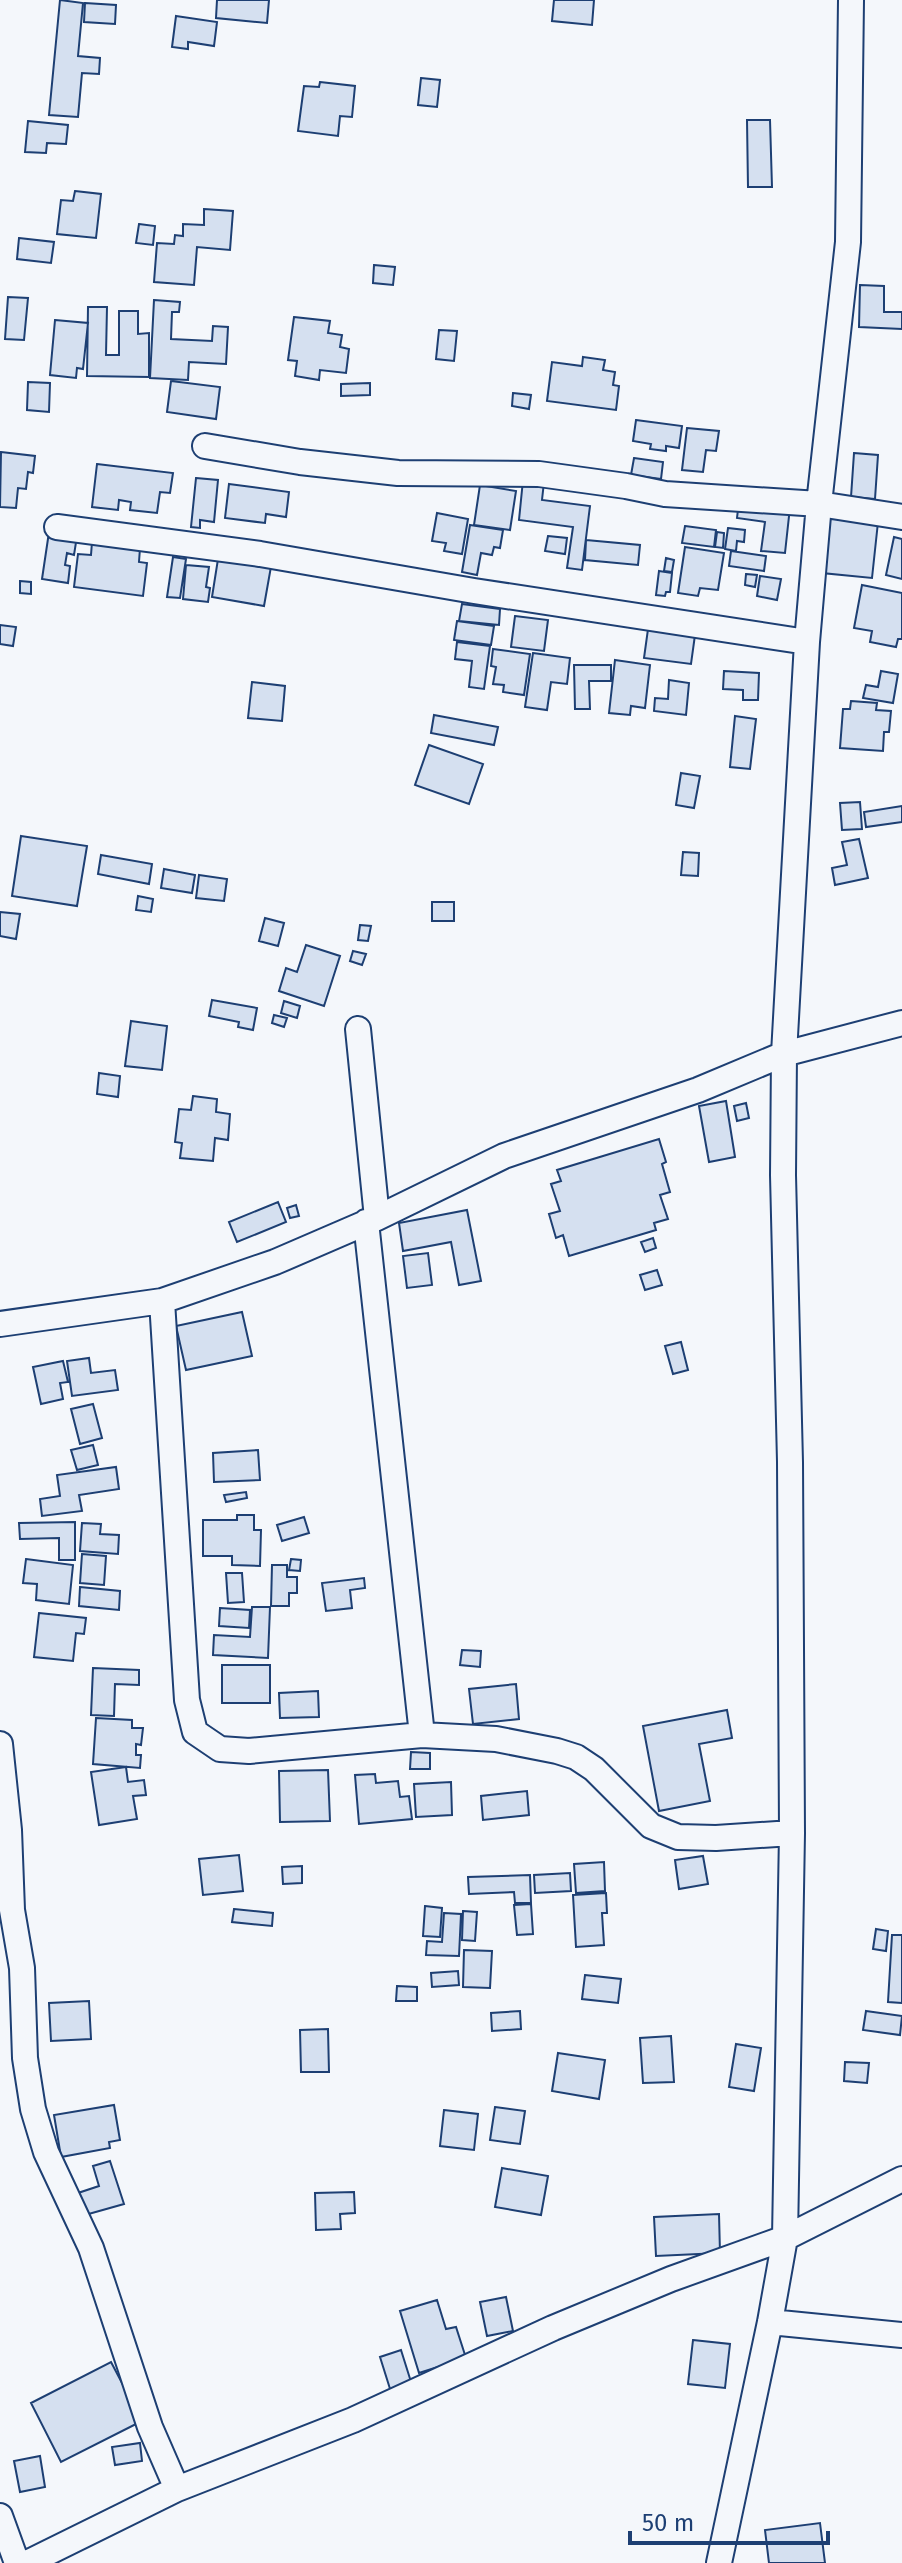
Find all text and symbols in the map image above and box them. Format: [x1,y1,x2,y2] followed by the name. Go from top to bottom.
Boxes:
[630,2495,828,2545] scale bar
[642,2509,694,2537] text: 50 m

